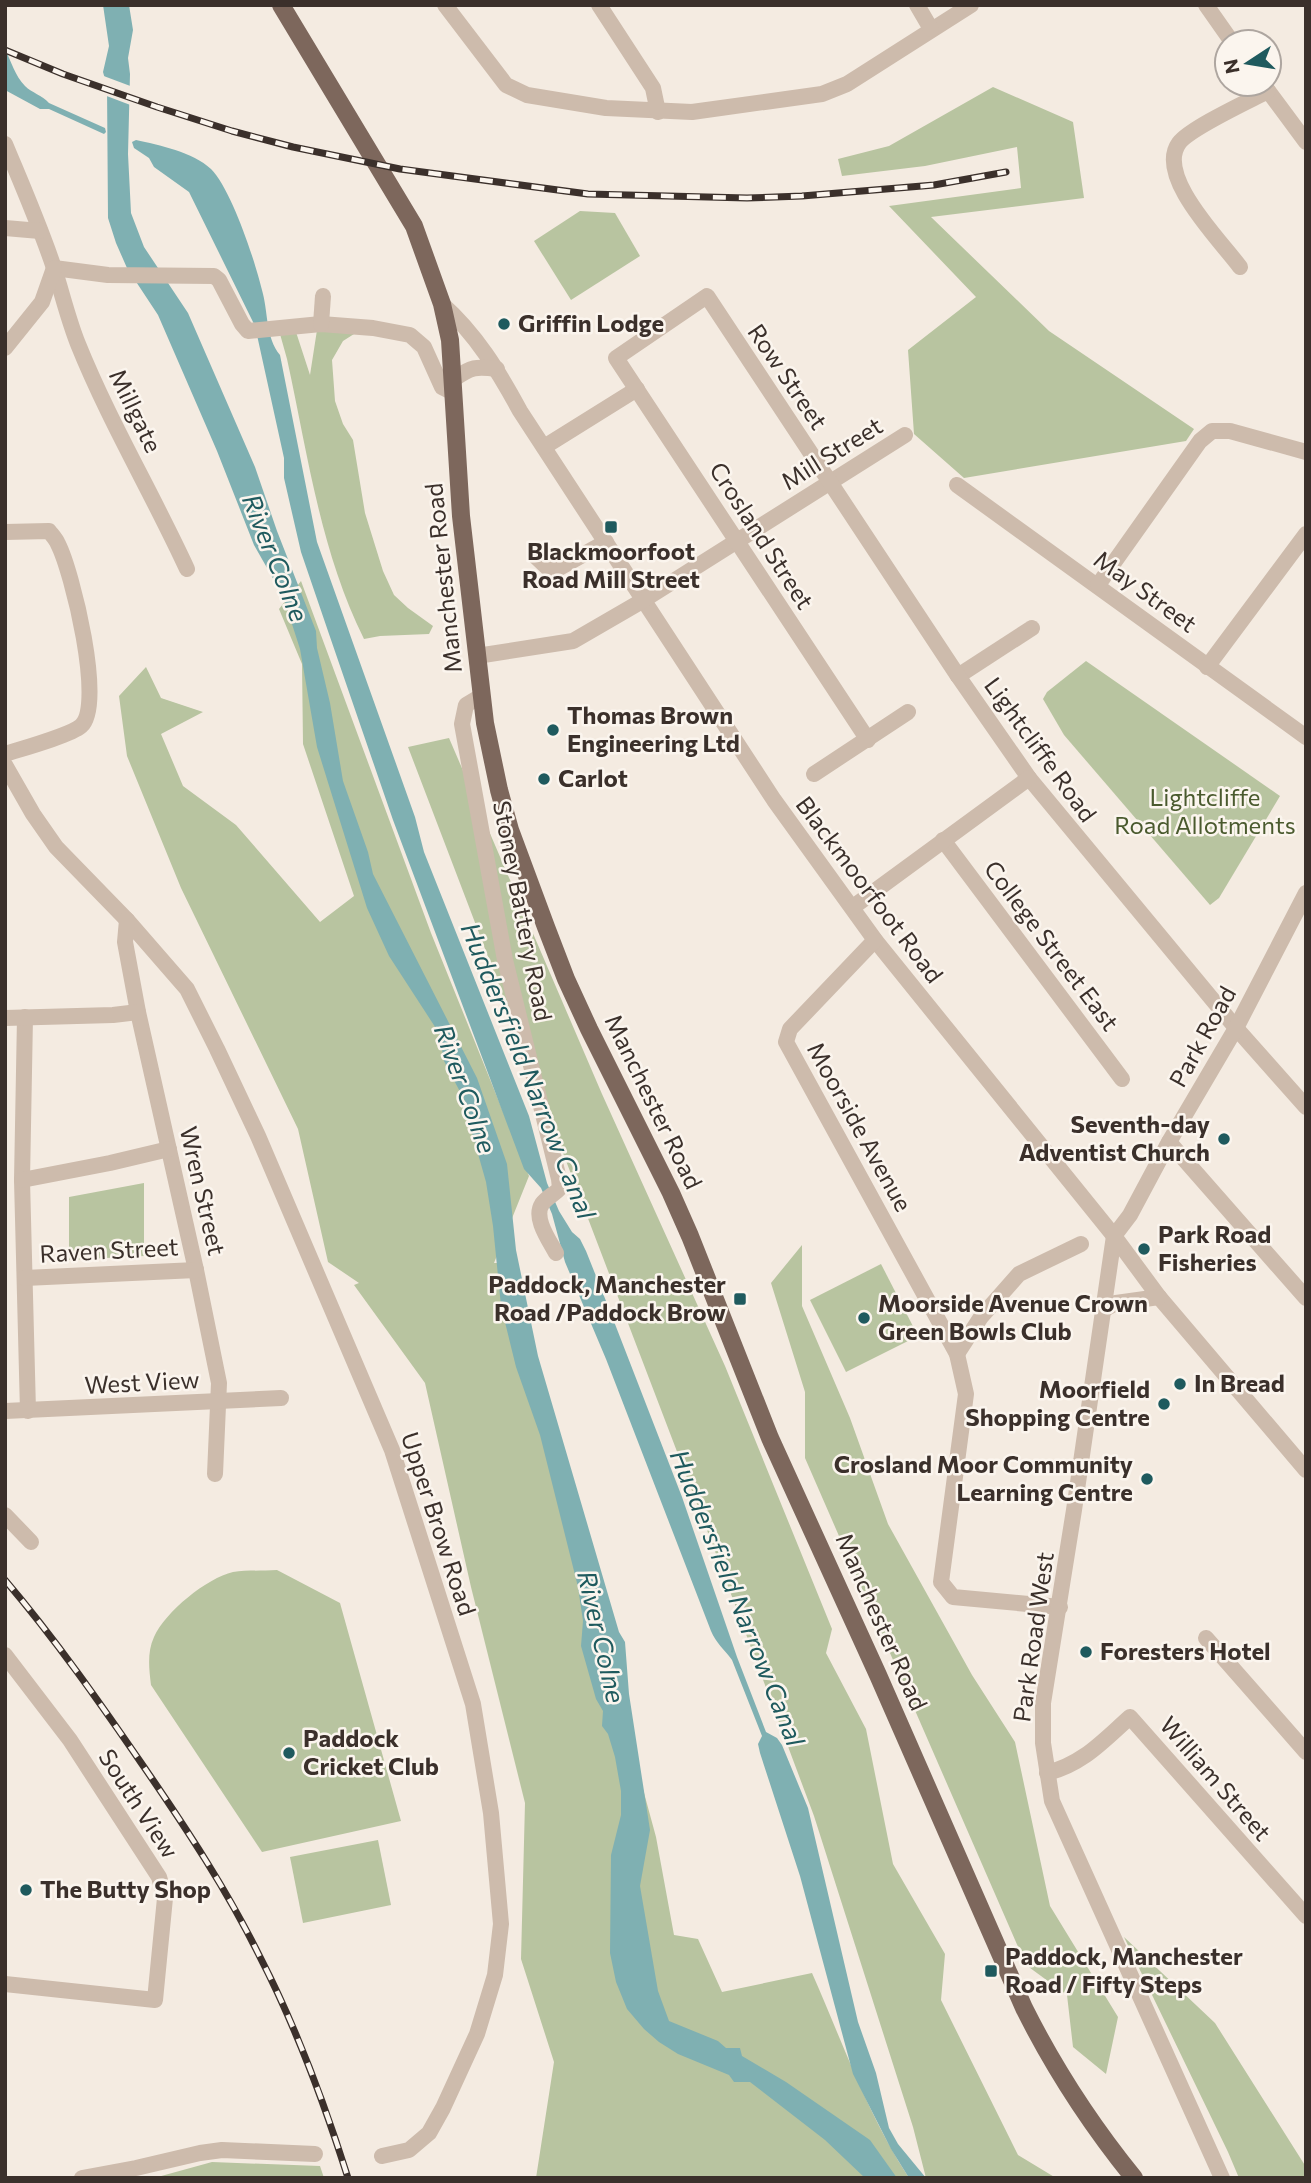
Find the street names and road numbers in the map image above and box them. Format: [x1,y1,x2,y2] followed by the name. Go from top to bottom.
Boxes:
[742,318,834,434] street label: Row Street
[104,364,169,457] street label: Millgate
[775,410,887,495] street label: Mill Street
[704,456,821,614] street label: Crosland Street
[418,482,467,675] street label: Manchester Road
[1089,544,1203,638] street label: May Street
[979,671,1103,827] street label: Lightcliffe Road
[791,790,950,988] street label: Blackmoorfoot Road
[488,798,559,1023] street label: Stoney Battery Road
[979,854,1126,1036] street label: College Street East
[1162,981,1241,1092] street label: Park Road
[600,1009,709,1193] street label: Manchester Road
[802,1037,919,1216] street label: Moorside Avenue
[175,1123,232,1258] street label: Wren Street
[39,1231,179,1268] street label: Raven Street
[84,1364,200,1399] street label: West View
[396,1428,483,1619] street label: Upper Brow Road
[830,1528,934,1714] street label: Manchester Road
[1006,1550,1059,1724] street label: Park Road West
[1154,1710,1278,1846] street label: William Street
[93,1743,185,1863] street label: South View

